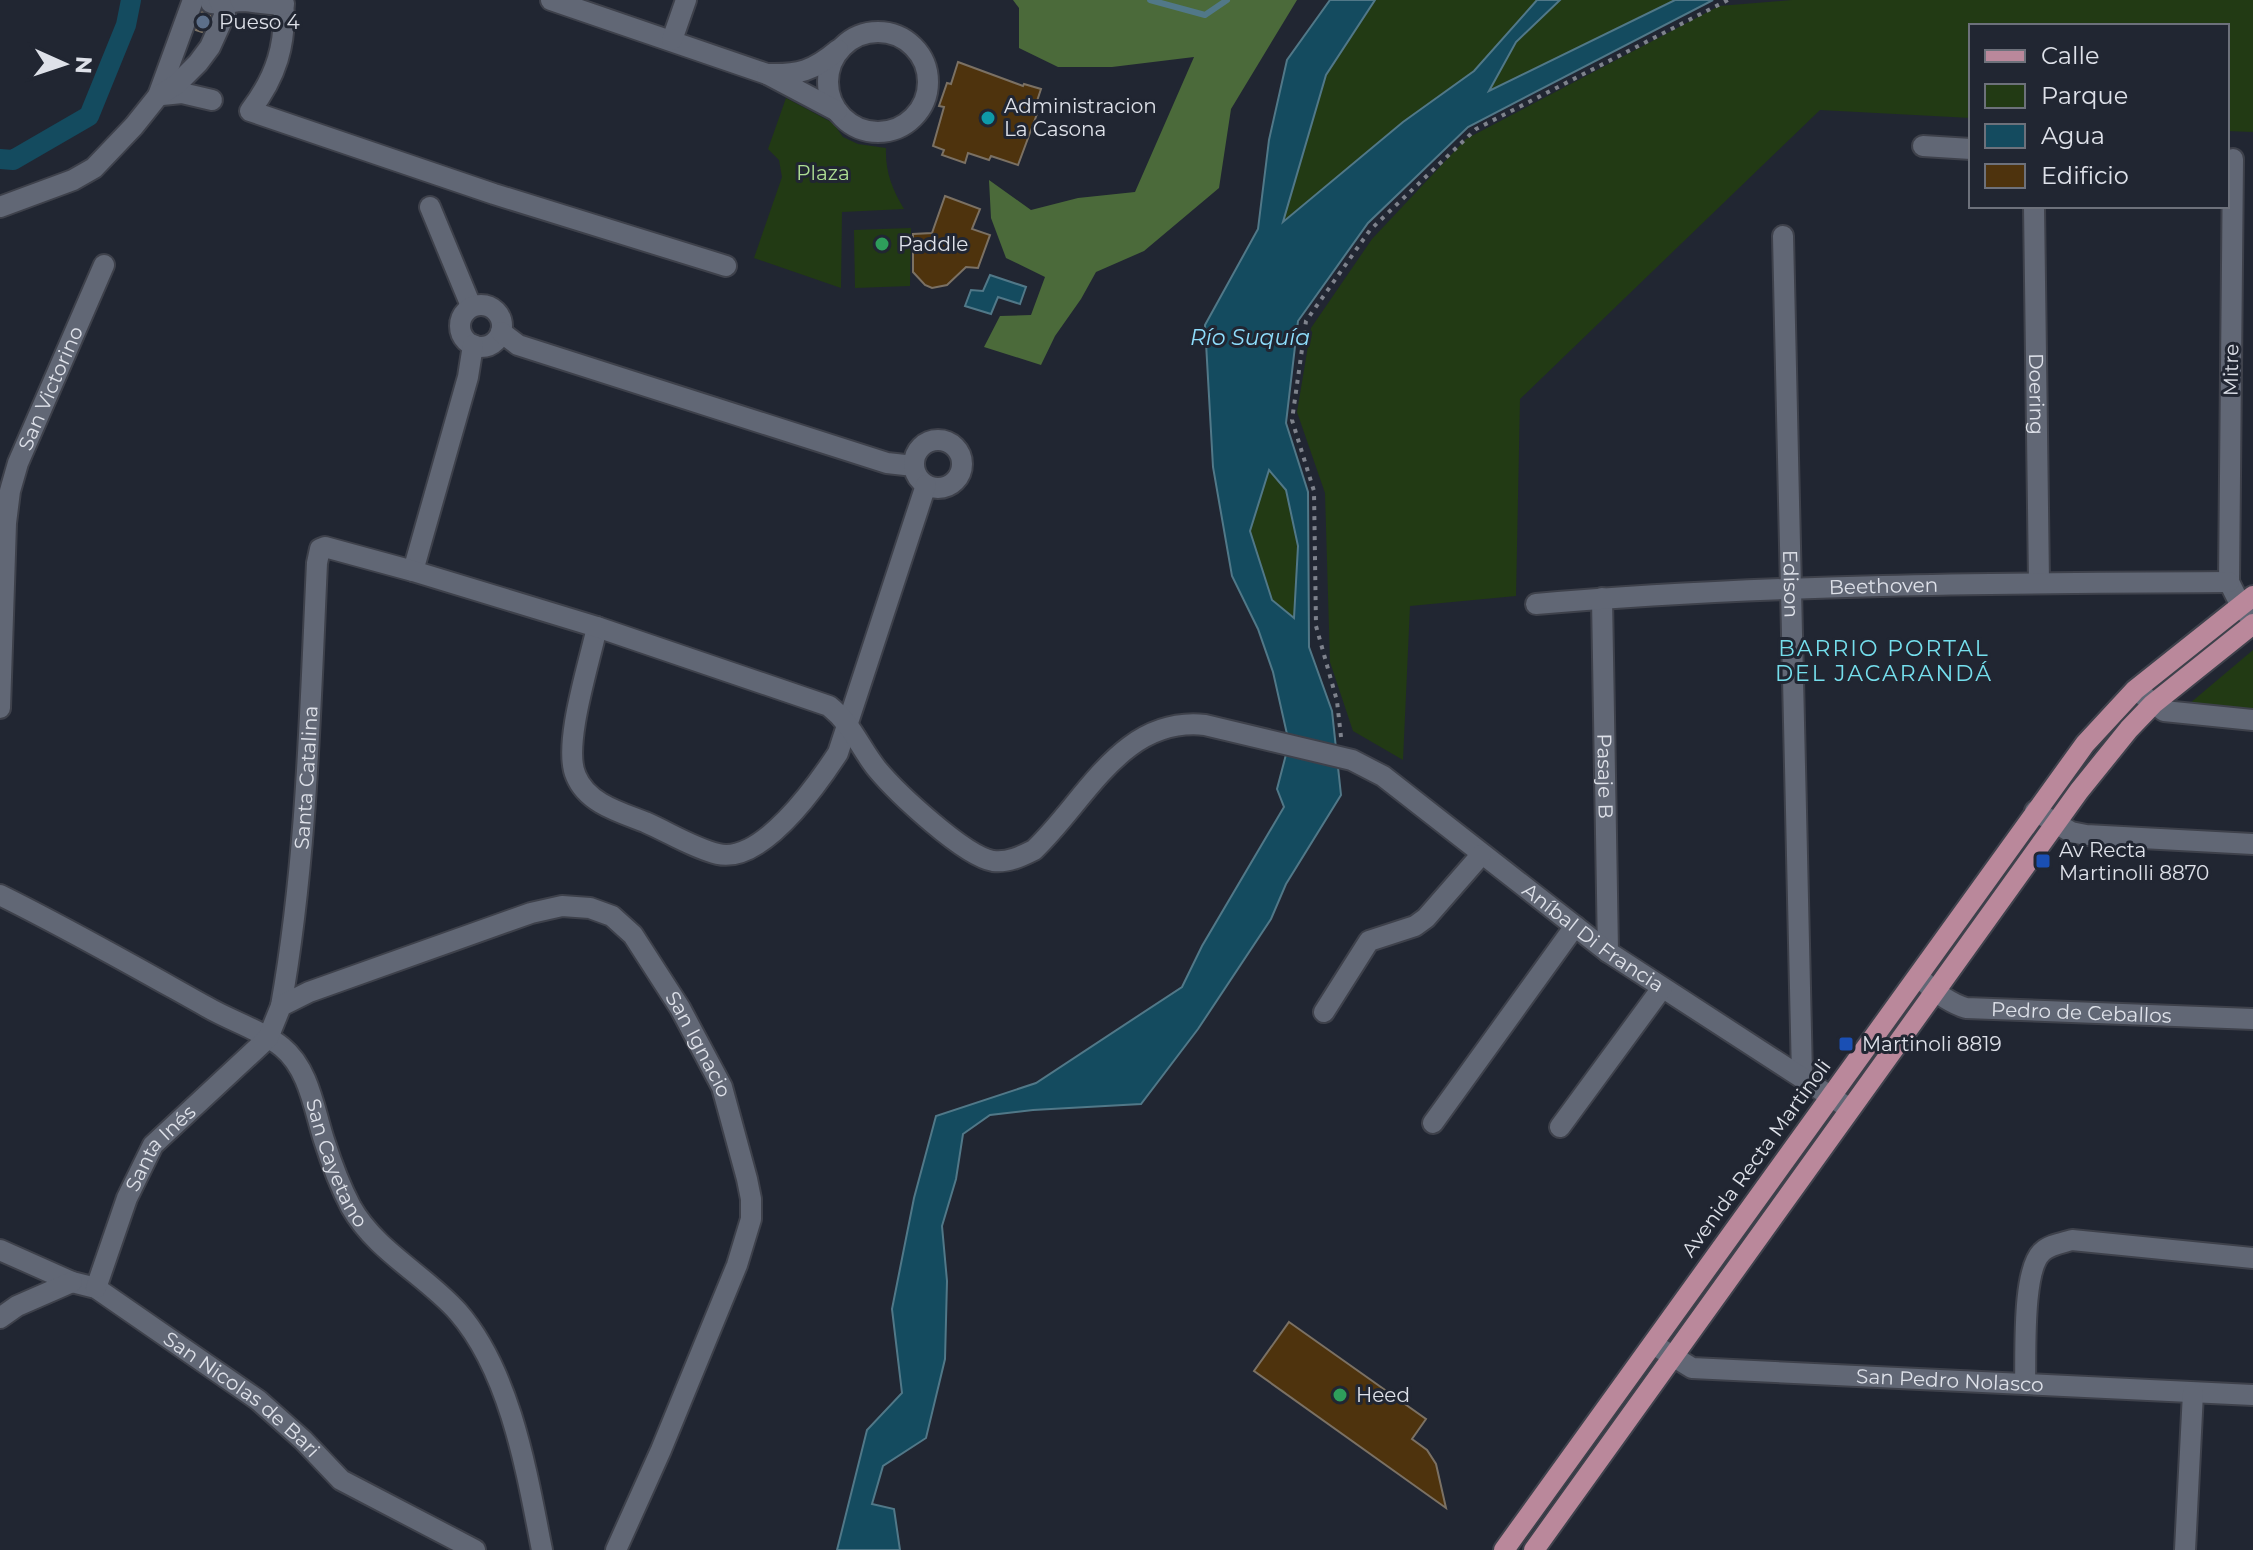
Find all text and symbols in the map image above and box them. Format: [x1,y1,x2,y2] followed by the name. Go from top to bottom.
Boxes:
[219,10,300,34] place label: Pueso 4
[194,13,212,31] marker: Pueso 4
[24,24,104,104] north arrow
[1969,24,2229,208] legend
[2041,41,2099,70] text: Calle
[70,55,97,75] text: N
[2041,81,2128,110] text: Parque
[1004,94,1157,141] place label: Administracion La Casona
[979,109,997,127] marker: Administracion La Casona
[2041,121,2105,150] text: Agua
[796,161,850,185] park label: Plaza
[2041,161,2129,190] text: Edificio
[898,232,968,256] place label: Paddle
[873,235,891,253] marker: Paddle
[13,322,88,454] street label: San Victorino
[1190,324,1310,351] water label: Río Suquía
[2219,344,2243,396] street label: Mitre
[2024,353,2049,435] street label: Doering
[1778,550,1804,618] street label: Edison
[1828,573,1938,599] street label: Beethoven
[1775,635,1993,687] district label: BARRIO PORTAL DEL JACARANDÁ
[289,705,323,850] street label: Santa Catalina
[1592,733,1618,819] street label: Pasaje B
[2059,838,2209,885] place label: Av Recta Martinolli 8870
[2034,852,2052,870] marker: Av Recta Martinolli 8870
[1518,878,1669,997] street label: Aníbal Di Francia
[660,987,736,1100] street label: San Ignacio
[1991,997,2172,1028] street label: Pedro de Ceballos
[1862,1032,2002,1056] place label: Martinoli 8819
[1837,1035,1855,1053] marker: Martinoli 8819
[1676,1055,1836,1261] street label: Avenida Recta Martinoli
[301,1096,373,1232] street label: San Cayetano
[120,1099,201,1195] street label: Santa Inés
[159,1326,325,1462] street label: San Nicolas de Bari
[1856,1364,2044,1397] street label: San Pedro Nolasco
[1356,1383,1410,1407] place label: Heed
[1331,1386,1349,1404] marker: Heed

